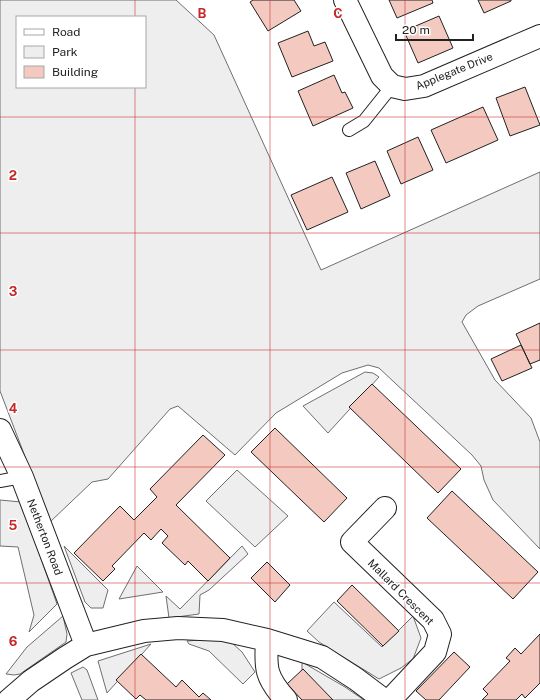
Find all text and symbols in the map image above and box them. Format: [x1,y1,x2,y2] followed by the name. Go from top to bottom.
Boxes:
[198,6,207,21] text: B
[333,6,343,21] text: C
[16,16,146,88] legend
[396,16,473,42] scale bar
[402,23,430,37] text: 20 m
[52,25,80,39] text: Road
[52,45,78,59] text: Park
[414,50,494,92] street label: Applegate Drive
[52,65,98,79] text: Building
[9,168,17,183] text: 2
[9,284,18,299] text: 3
[9,401,18,416] text: 4
[25,497,65,577] street label: Netherton Road
[9,518,18,533] text: 5
[366,557,436,627] street label: Mallard Crescent
[9,634,18,649] text: 6

